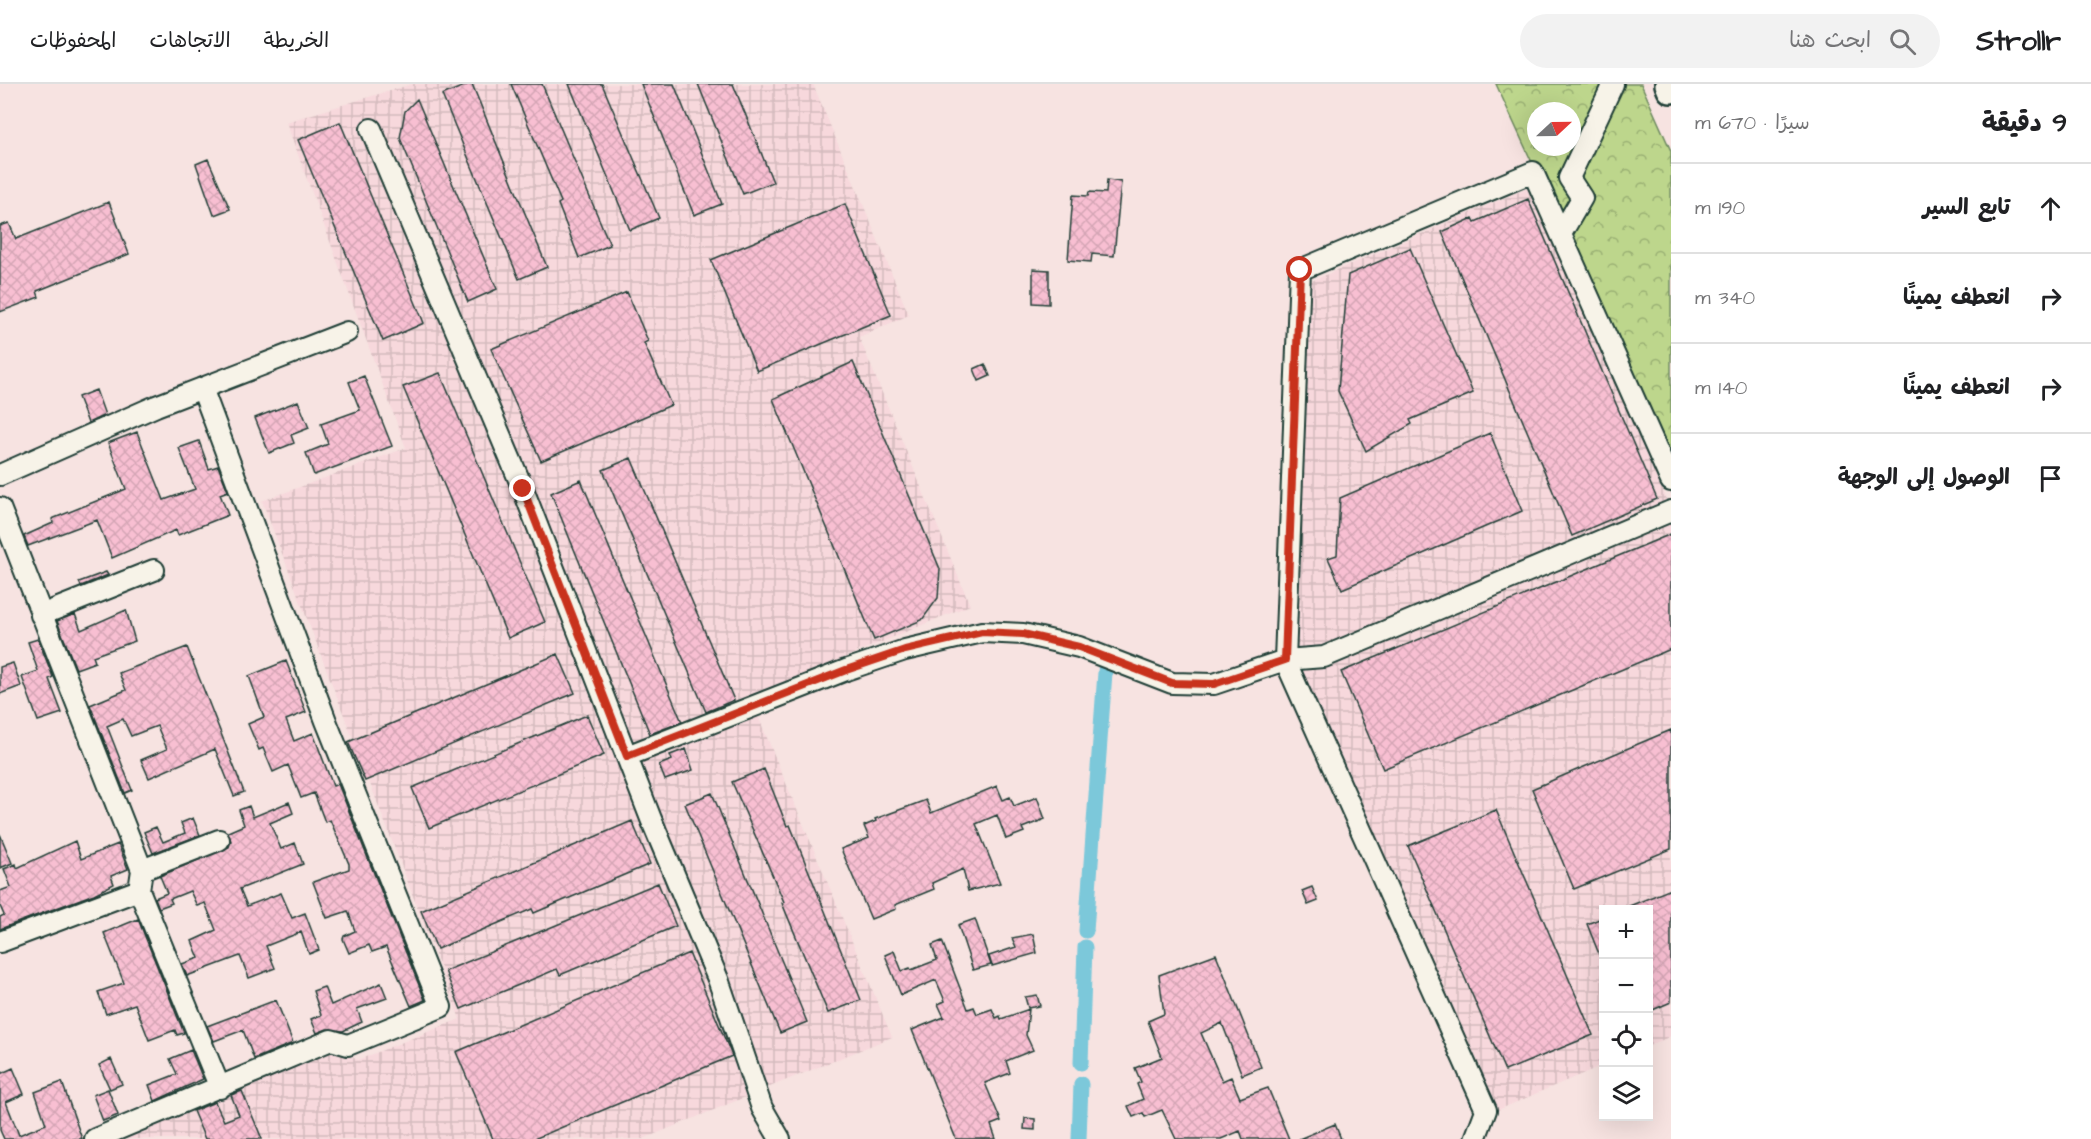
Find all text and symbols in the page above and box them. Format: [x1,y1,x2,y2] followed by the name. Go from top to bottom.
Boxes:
[1520,14,1940,68] search box
[1976,22,2061,61] text: Strollr
[1789,25,1871,56] text: ابحث هنا
[1886,25,1919,58] icon: search
[30,26,116,55] text: المحفوظات
[149,26,231,55] text: الاتجاهات
[264,26,329,55] text: الخريطة
[1527,102,1581,156] north arrow
[1982,105,2067,141] text: 9 دقيقة
[1695,109,1810,137] text: سيرًا · 670 m
[1923,192,2010,223] text: تابع السير
[2034,192,2067,225] icon: ahead
[1695,194,1745,222] text: 190 m
[1286,256,1312,282] route start
[1903,282,2010,313] text: انعطف يمينًا
[2034,282,2067,315] icon: right
[1695,284,1755,312] text: 340 m
[1903,372,2010,403] text: انعطف يمينًا
[2034,372,2067,405] icon: right
[1695,374,1747,402] text: 140 m
[1838,462,2010,493] text: الوصول إلى الوجهة
[2034,462,2067,495] icon: arrive
[509,475,535,501] route end
[1599,905,1653,1121] map controls
[1599,905,1653,959] button: +
[1599,959,1653,1013] button: −
[1599,1013,1653,1067] button: locate
[1599,1067,1653,1121] button: layers

